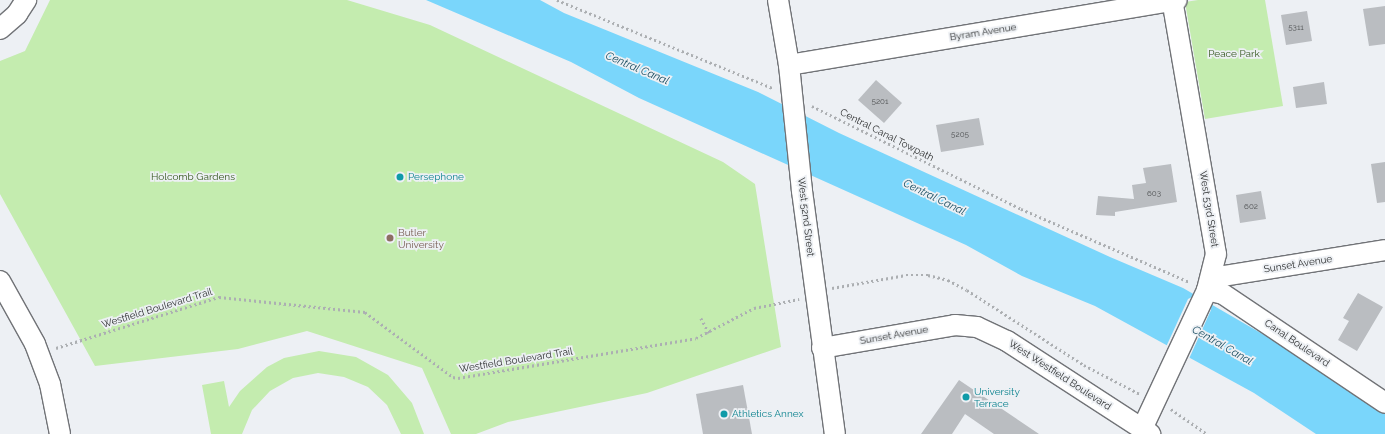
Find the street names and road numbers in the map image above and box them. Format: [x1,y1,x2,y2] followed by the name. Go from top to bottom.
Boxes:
[949,21,1017,43] street label: Byram Avenue
[838,106,936,164] street label: Central Canal Towpath
[1197,170,1221,248] street label: West 53rd Street
[795,177,817,257] street label: West 52nd Street
[1263,253,1333,275] street label: Sunset Avenue
[100,285,214,331] street label: Westfield Boulevard Trail
[1262,317,1332,369] street label: Canal Boulevard
[859,323,929,347] street label: Sunset Avenue
[1006,337,1114,413] street label: West Westfield Boulevard
[458,345,574,375] street label: Westfield Boulevard Trail

